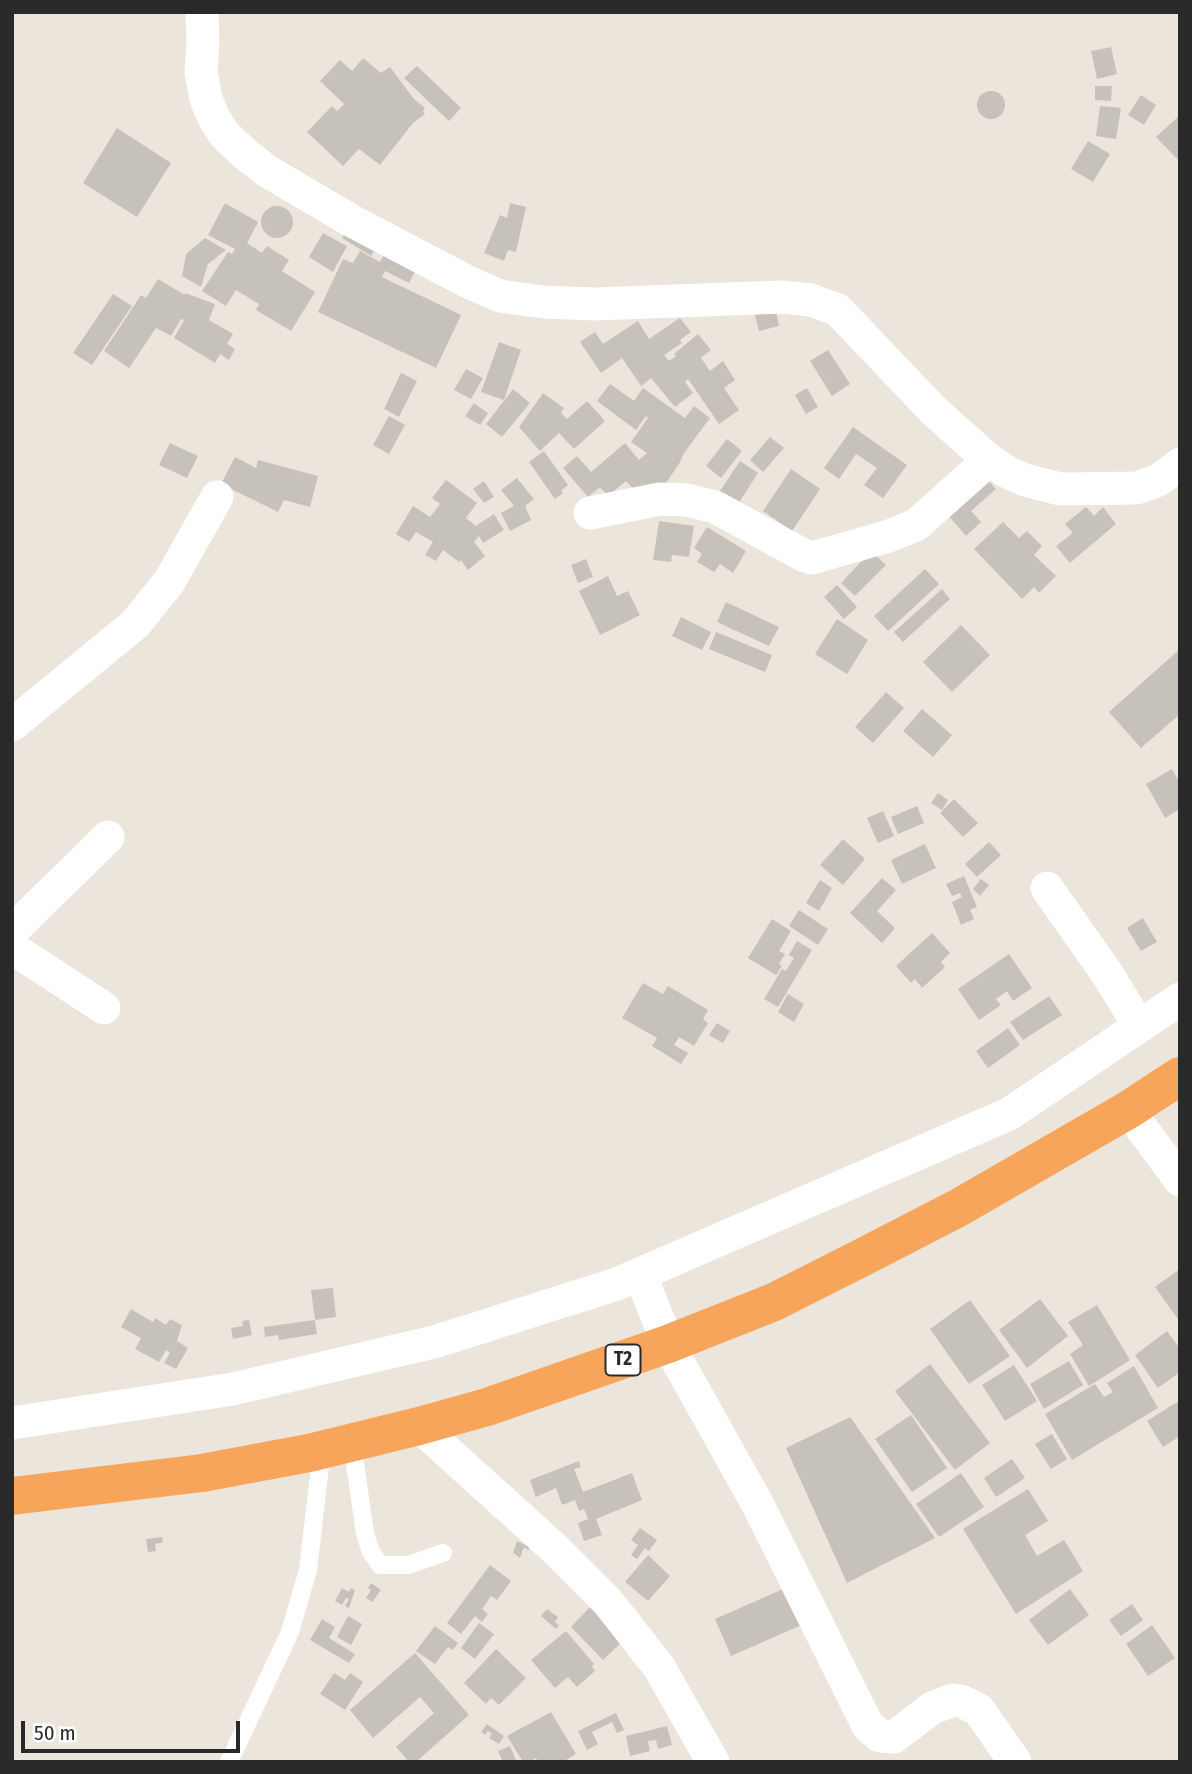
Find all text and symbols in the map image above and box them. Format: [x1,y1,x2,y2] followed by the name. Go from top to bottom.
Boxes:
[606,1344,640,1376] road number: T2
[24,1708,243,1752] scale bar
[34,1720,76,1746] text: 50 m

